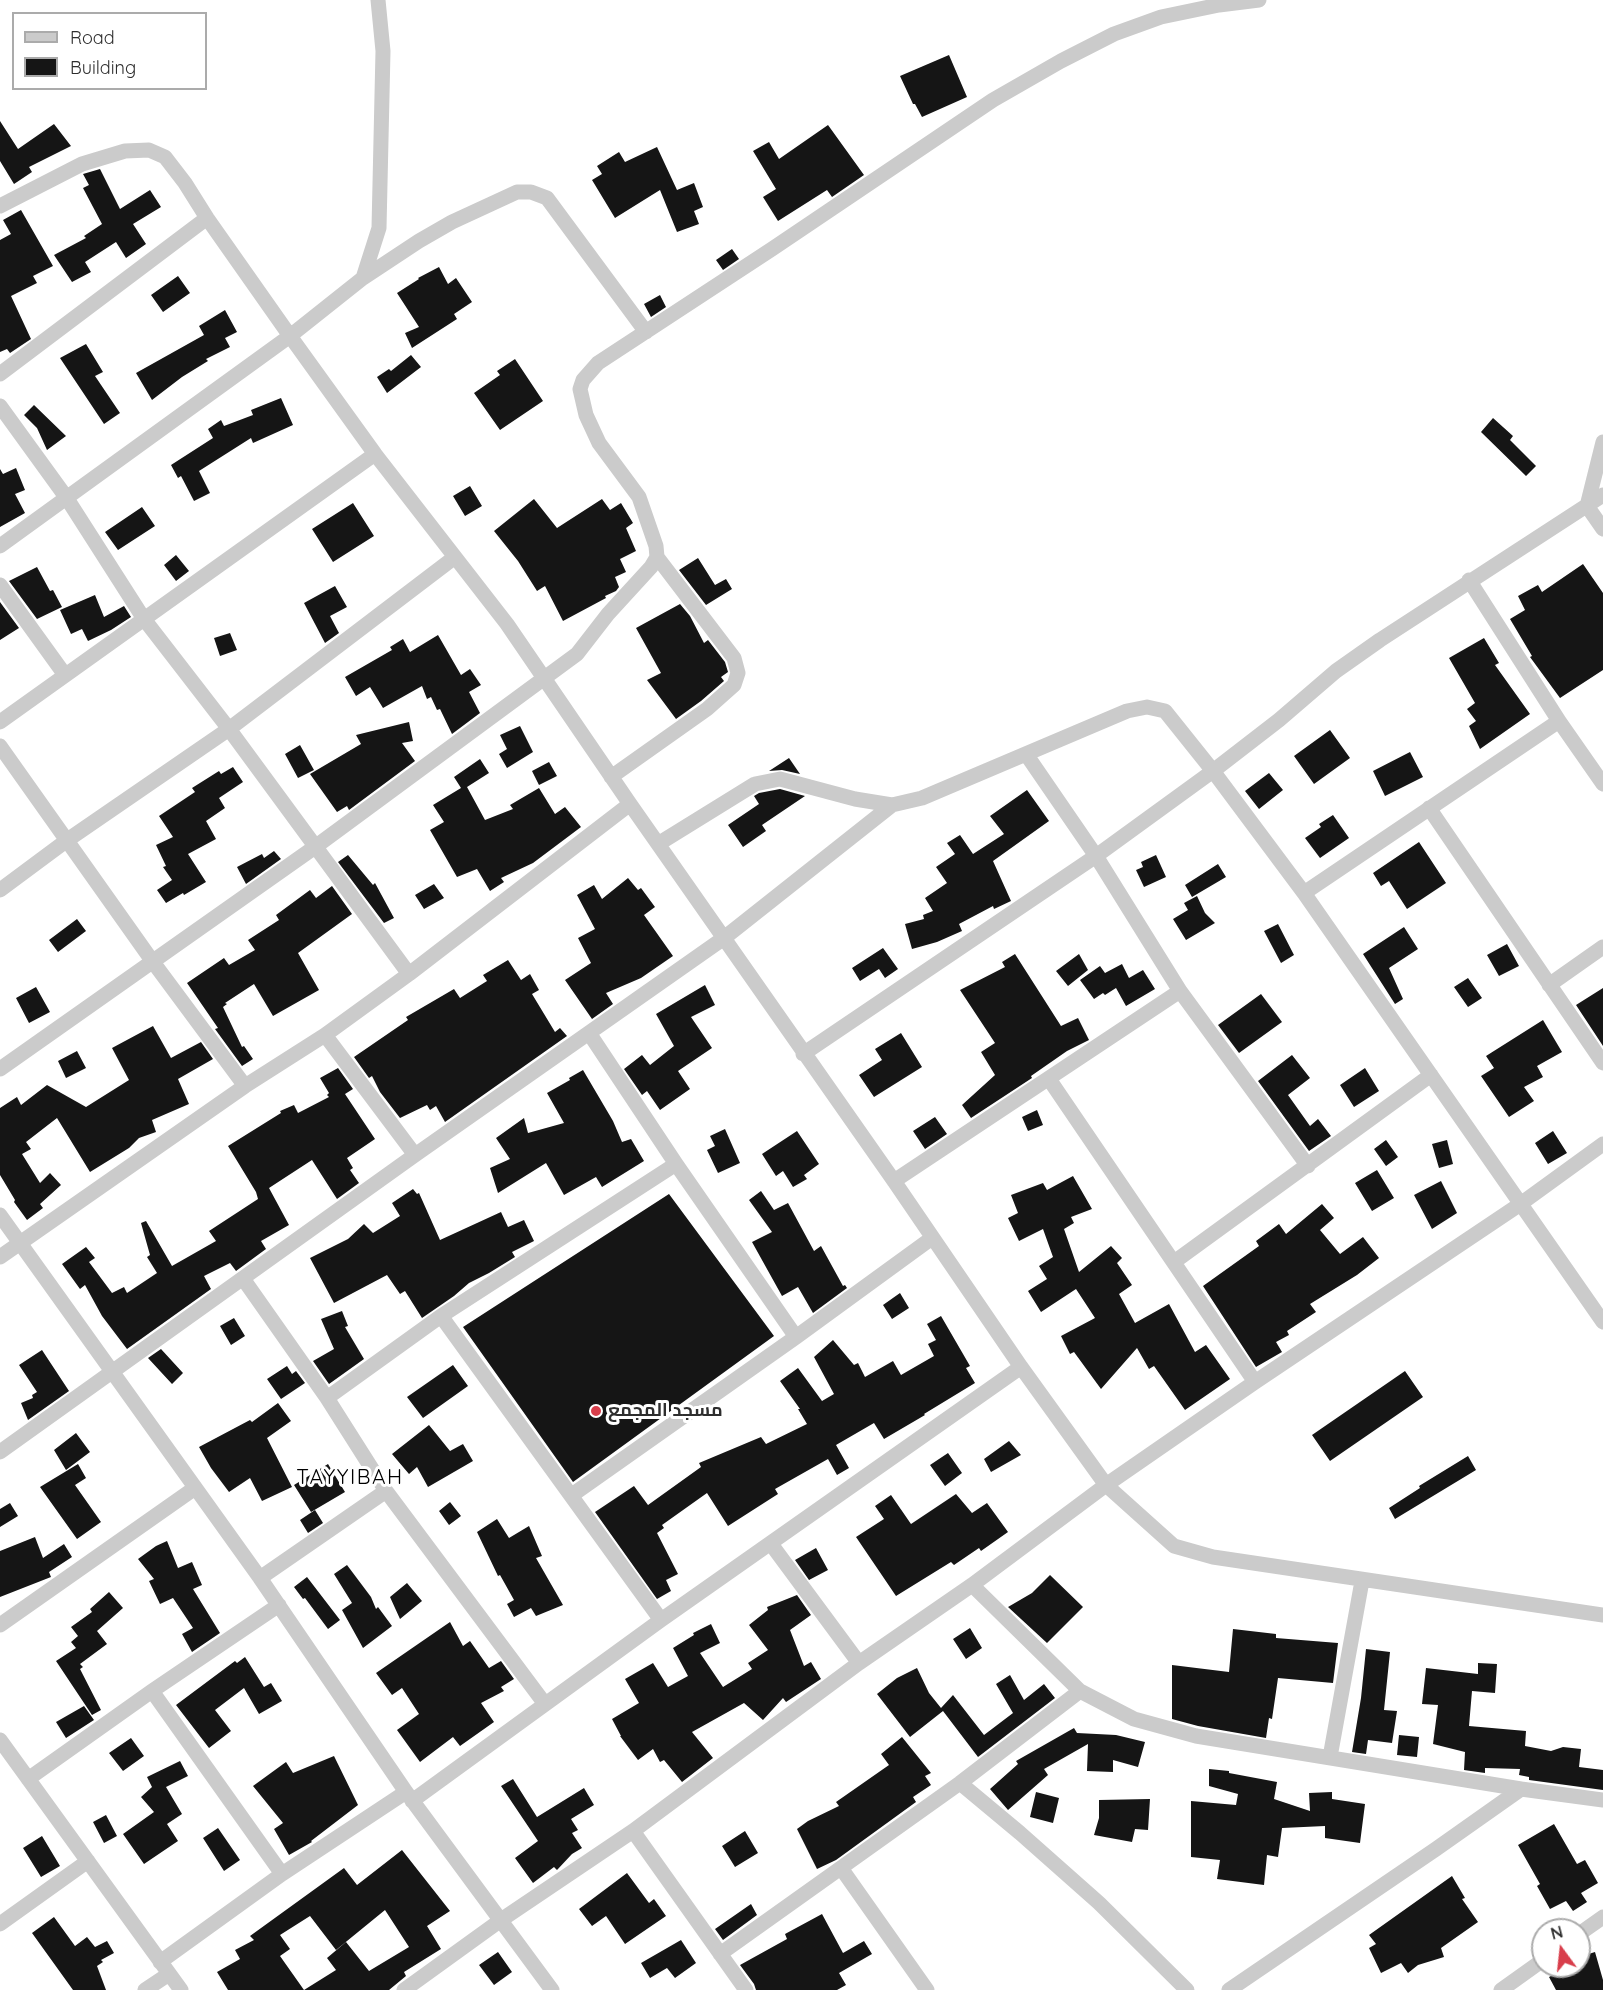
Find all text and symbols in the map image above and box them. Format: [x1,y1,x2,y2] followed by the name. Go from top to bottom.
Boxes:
[12,12,207,90] legend
[70,26,115,49] text: Road
[70,56,136,79] text: Building
[608,1400,723,1422] place label: مسجد المجمع
[589,1404,603,1418] marker: مسجد المجمع
[296,1465,404,1491] district label: TAYYIBAH
[1531,1918,1591,1978] north arrow
[1549,1921,1565,1944] text: N

